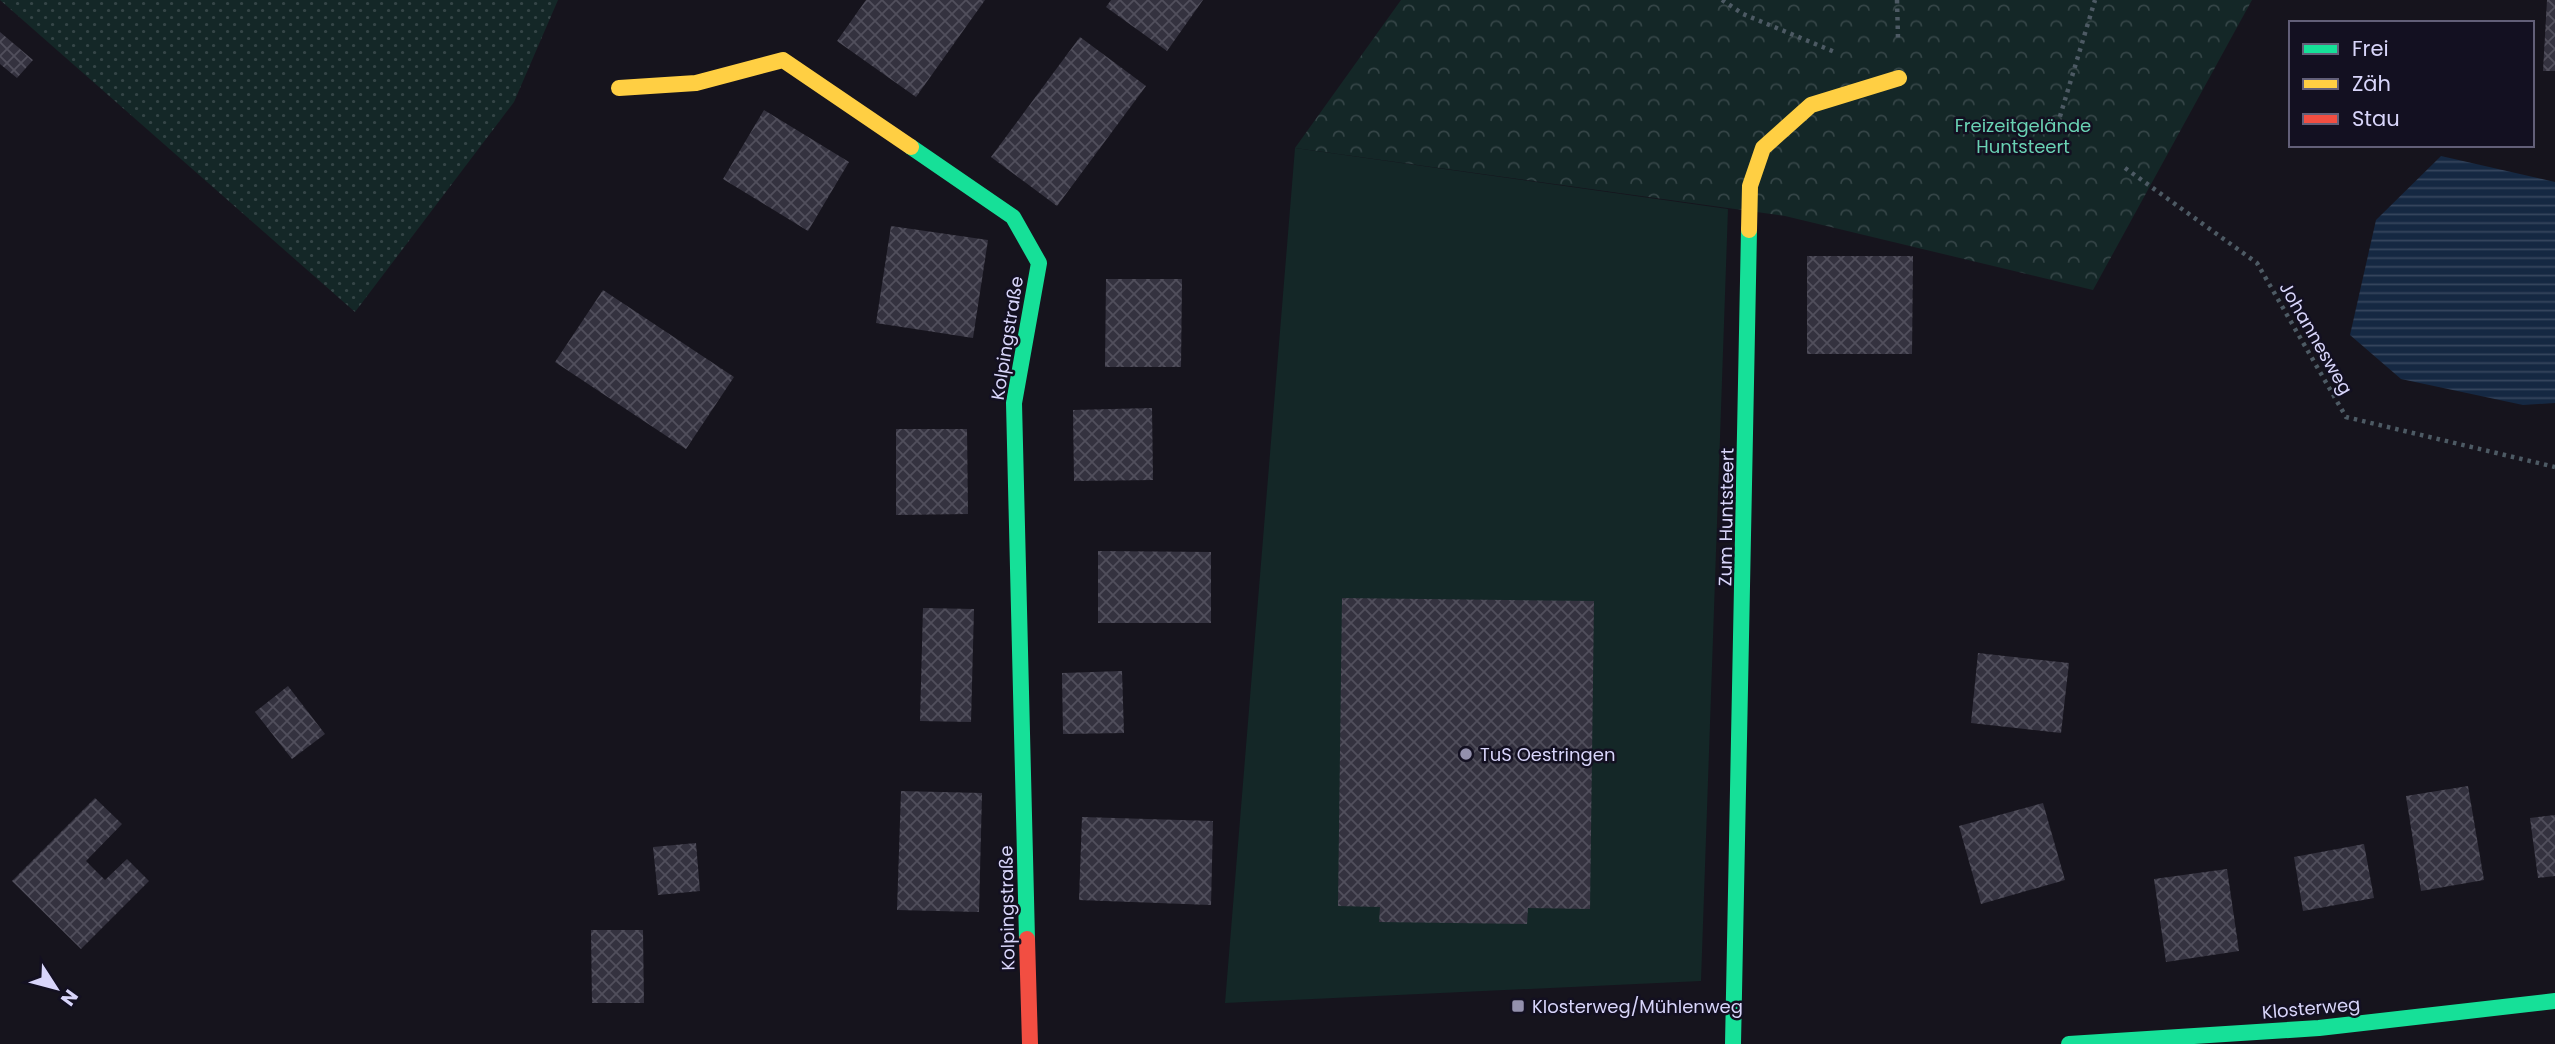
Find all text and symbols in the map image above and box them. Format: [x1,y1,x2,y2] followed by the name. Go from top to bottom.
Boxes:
[2289,21,2534,147] legend
[2352,34,2389,63] text: Frei
[2352,69,2391,98] text: Zäh
[2352,104,2400,133] text: Stau
[1955,113,2091,159] park label: Freizeitgelände Huntsteert
[985,274,1029,402] street label: Kolpingstraße
[2274,277,2358,399] street label: Johannesweg
[1712,448,1740,586] street label: Zum Huntsteert
[1480,742,1615,767] place label: TuS Oestringen
[1458,746,1474,762] marker: TuS Oestringen
[993,845,1021,971] street label: Kolpingstraße
[21,953,91,1023] north arrow
[54,984,84,1011] text: N
[2261,991,2361,1025] street label: Klosterweg
[1532,994,1743,1019] place label: Klosterweg/Mühlenweg
[1510,998,1526,1014] marker: Klosterweg/Mühlenweg

